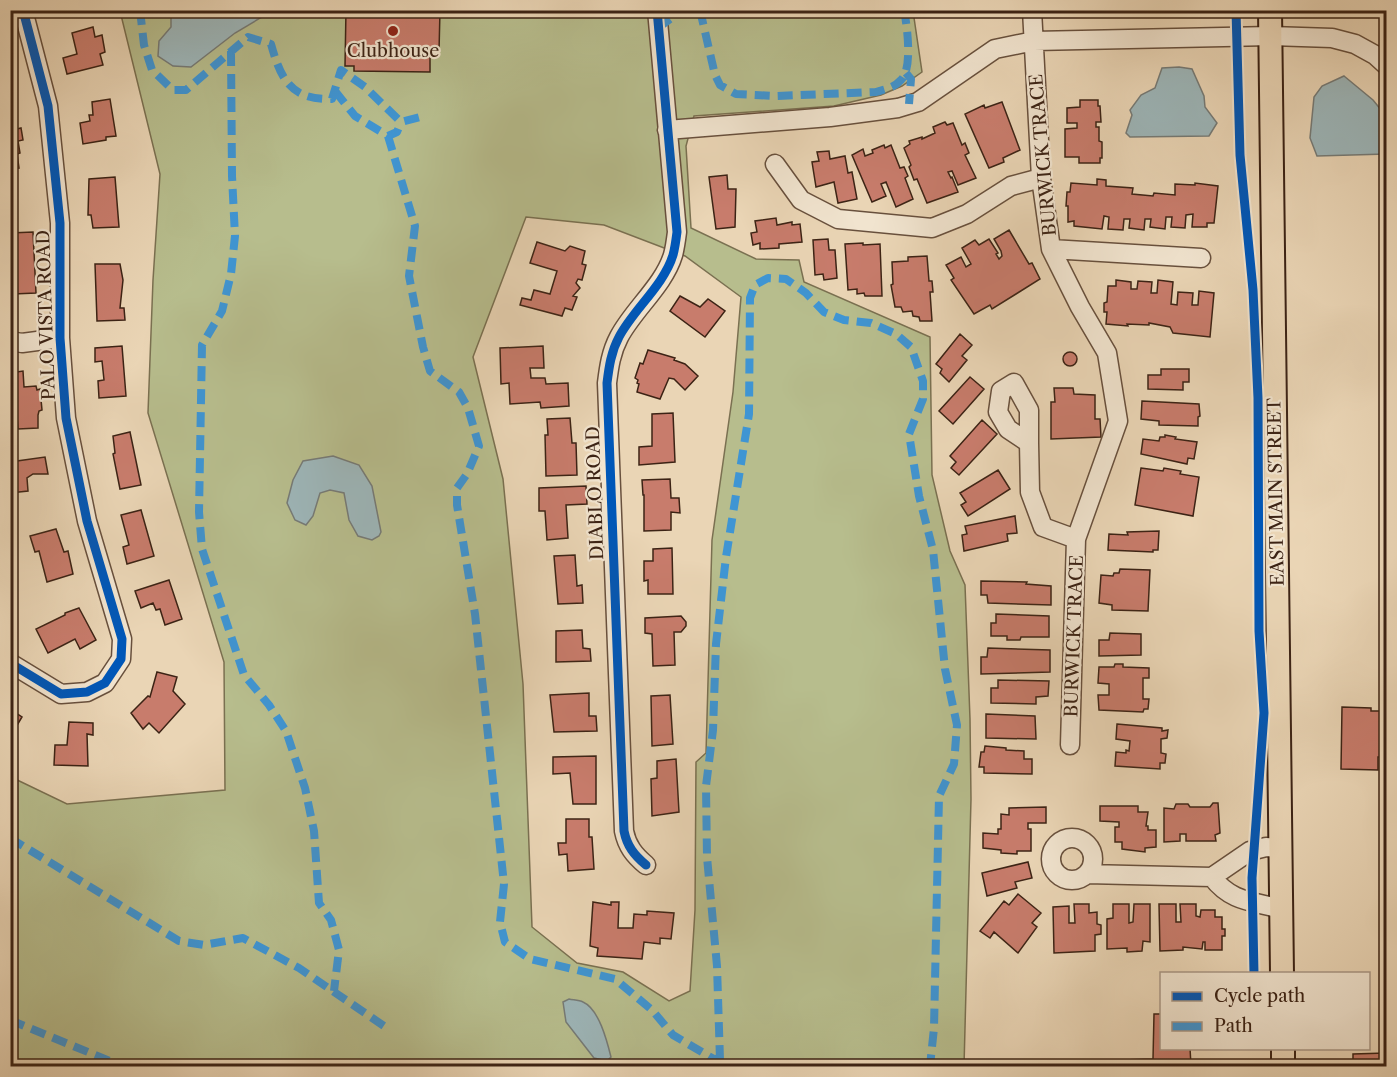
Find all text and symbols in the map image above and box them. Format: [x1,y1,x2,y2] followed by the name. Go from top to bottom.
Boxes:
[386,24,400,38] marker: Clubhouse
[347,40,439,62] place label: Clubhouse
[1025,73,1061,237] street label: BURWICK TRACE
[32,229,60,401] street label: PALO VISTA ROAD
[1263,397,1289,586] street label: EAST MAIN STREET
[582,426,608,560] street label: DIABLO ROAD
[1060,554,1088,718] street label: BURWICK TRACE
[1160,972,1370,1050] legend
[1214,985,1305,1007] text: Cycle path
[1214,1015,1253,1037] text: Path

